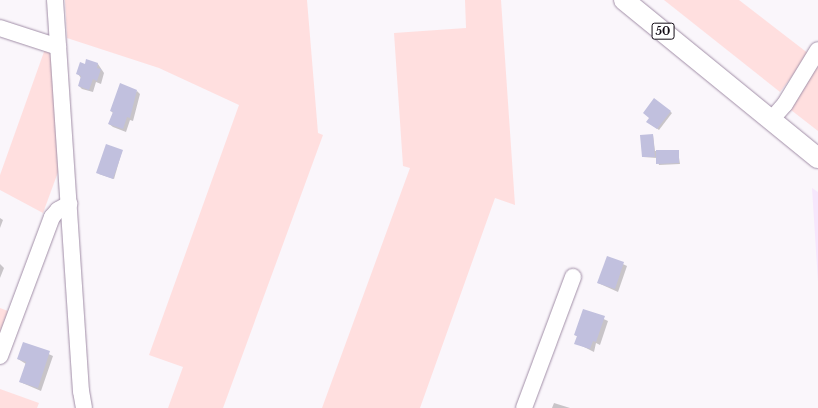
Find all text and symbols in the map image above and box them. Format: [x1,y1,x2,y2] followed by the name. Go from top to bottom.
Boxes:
[651,22,675,40] road number: 50

